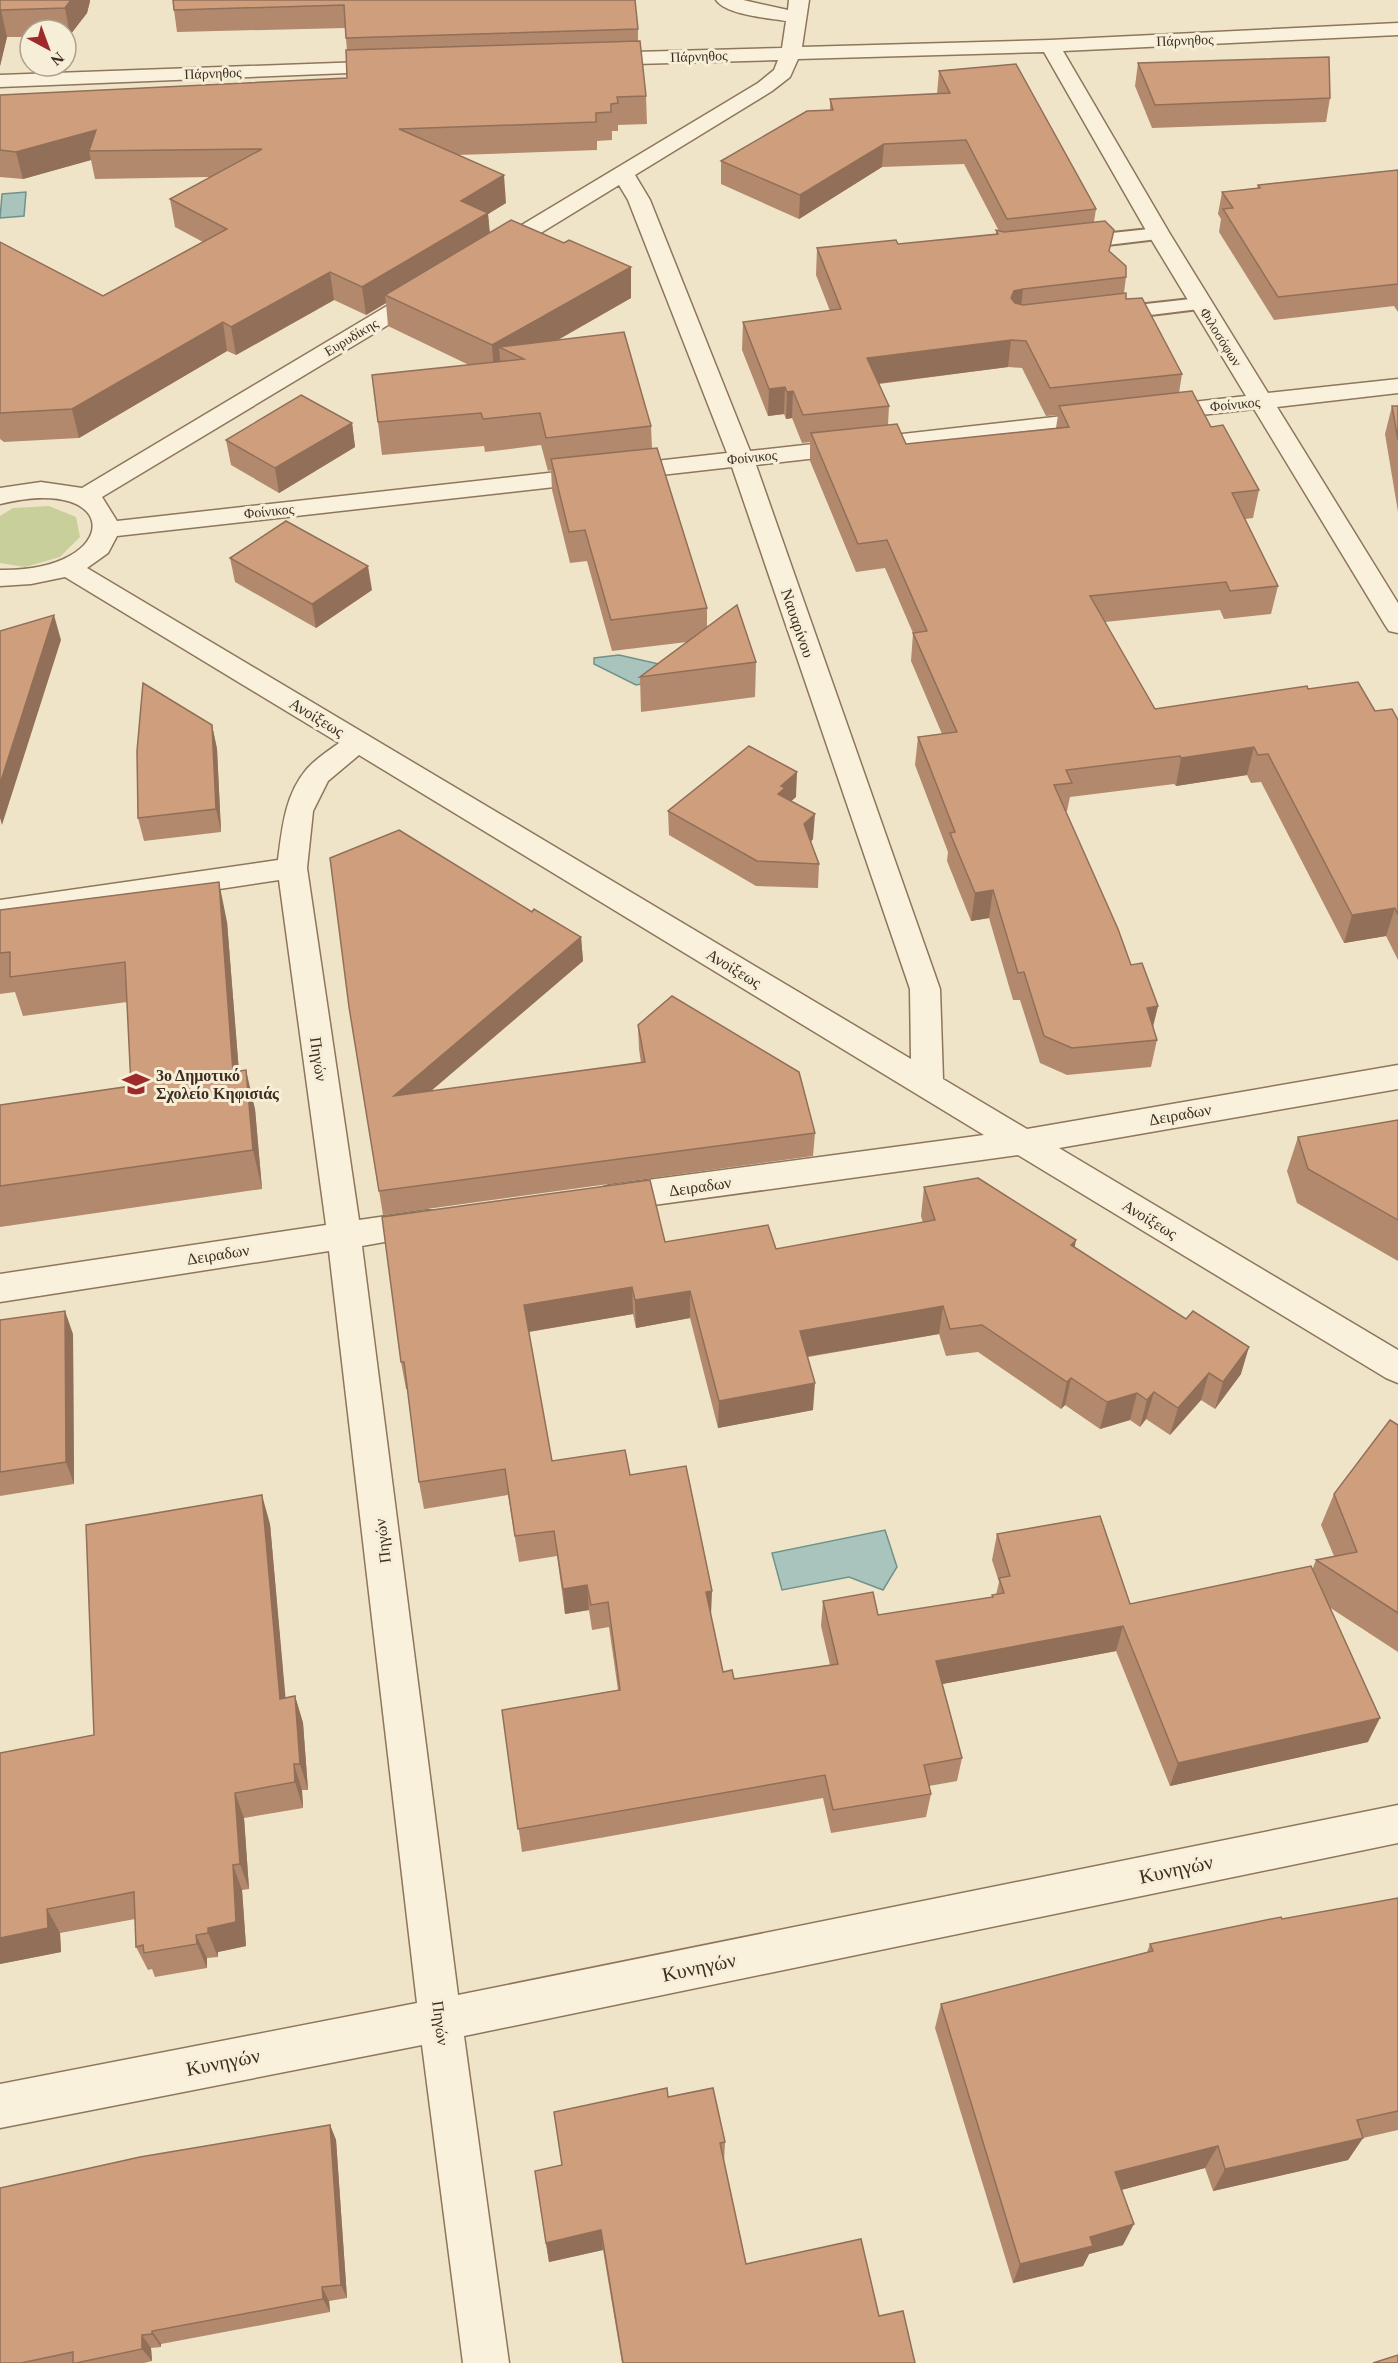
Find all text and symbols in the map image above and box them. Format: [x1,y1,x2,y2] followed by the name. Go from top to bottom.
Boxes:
[18,18,78,78] north arrow
[1156,32,1214,49] street label: Πάρνηθος
[670,48,728,65] street label: Πάρνηθος
[47,49,67,69] text: N
[184,65,242,82] street label: Πάρνηθος
[1197,305,1244,369] street label: Φιλοσόφων
[322,315,381,359] street label: Ευρυδίκης
[1209,394,1261,415] street label: Φοίνικος
[726,447,778,468] street label: Φοίνικος
[243,501,295,522] street label: Φοίνικος
[777,587,817,660] street label: Ναυαρίνου
[286,695,348,741] street label: Ανοίξεως
[703,946,765,992] street label: Ανοίξεως
[306,1036,330,1083] street label: Πηγών
[156,1067,279,1103] place label: 3ο Δημοτικό Σχολείο Κηφισιάς
[121,1069,151,1099] school or university icon: 3ο Δημοτικό Σχολείο Κηφισιάς
[1148,1101,1213,1129] street label: Δειραδων
[668,1174,733,1200] street label: Δειραδων
[1119,1197,1181,1243] street label: Ανοίξεως
[186,1241,251,1269] street label: Δειραδων
[371,1518,395,1564] street label: Πηγών
[1137,1850,1215,1889] street label: Κυνηγών
[660,1948,738,1987] street label: Κυνηγών
[428,2000,452,2046] street label: Πηγών
[184,2044,262,2081] street label: Κυνηγών

